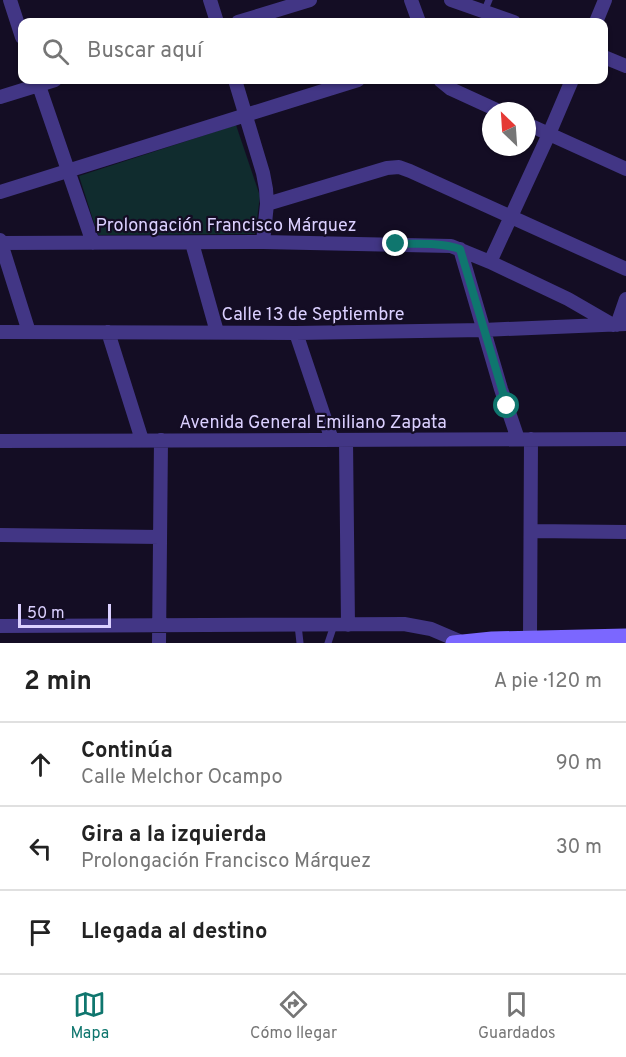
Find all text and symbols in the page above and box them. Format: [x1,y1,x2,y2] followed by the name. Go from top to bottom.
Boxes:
[18,18,608,84] search box
[39,35,72,68] icon: search
[87,38,203,65] text: Buscar aquí
[482,102,536,156] north arrow
[95,215,357,238] street label: Prolongación Francisco Márquez
[382,230,408,256] route end
[222,304,404,327] street label: Calle 13 de Septiembre
[493,392,519,418] route start
[179,412,447,435] street label: Avenida General Emiliano Zapata
[18,601,111,628] scale bar
[27,604,65,624] text: 50 m
[24,666,92,699] text: 2 min
[494,669,602,695] text: A pie · 120 m
[81,738,173,765] text: Continúa
[24,748,57,781] icon: ahead
[556,751,602,777] text: 90 m
[81,765,283,791] text: Calle Melchor Ocampo
[81,822,267,849] text: Gira a la izquierda
[24,832,57,865] icon: left
[556,835,602,861] text: 30 m
[81,849,371,875] text: Prolongación Francisco Márquez
[24,916,57,949] icon: arrive
[81,919,267,946] text: Llegada al destino
[70,988,109,1044] tab: Mapa
[250,988,337,1044] tab: Cómo llegar
[478,988,556,1044] tab: Guardados

